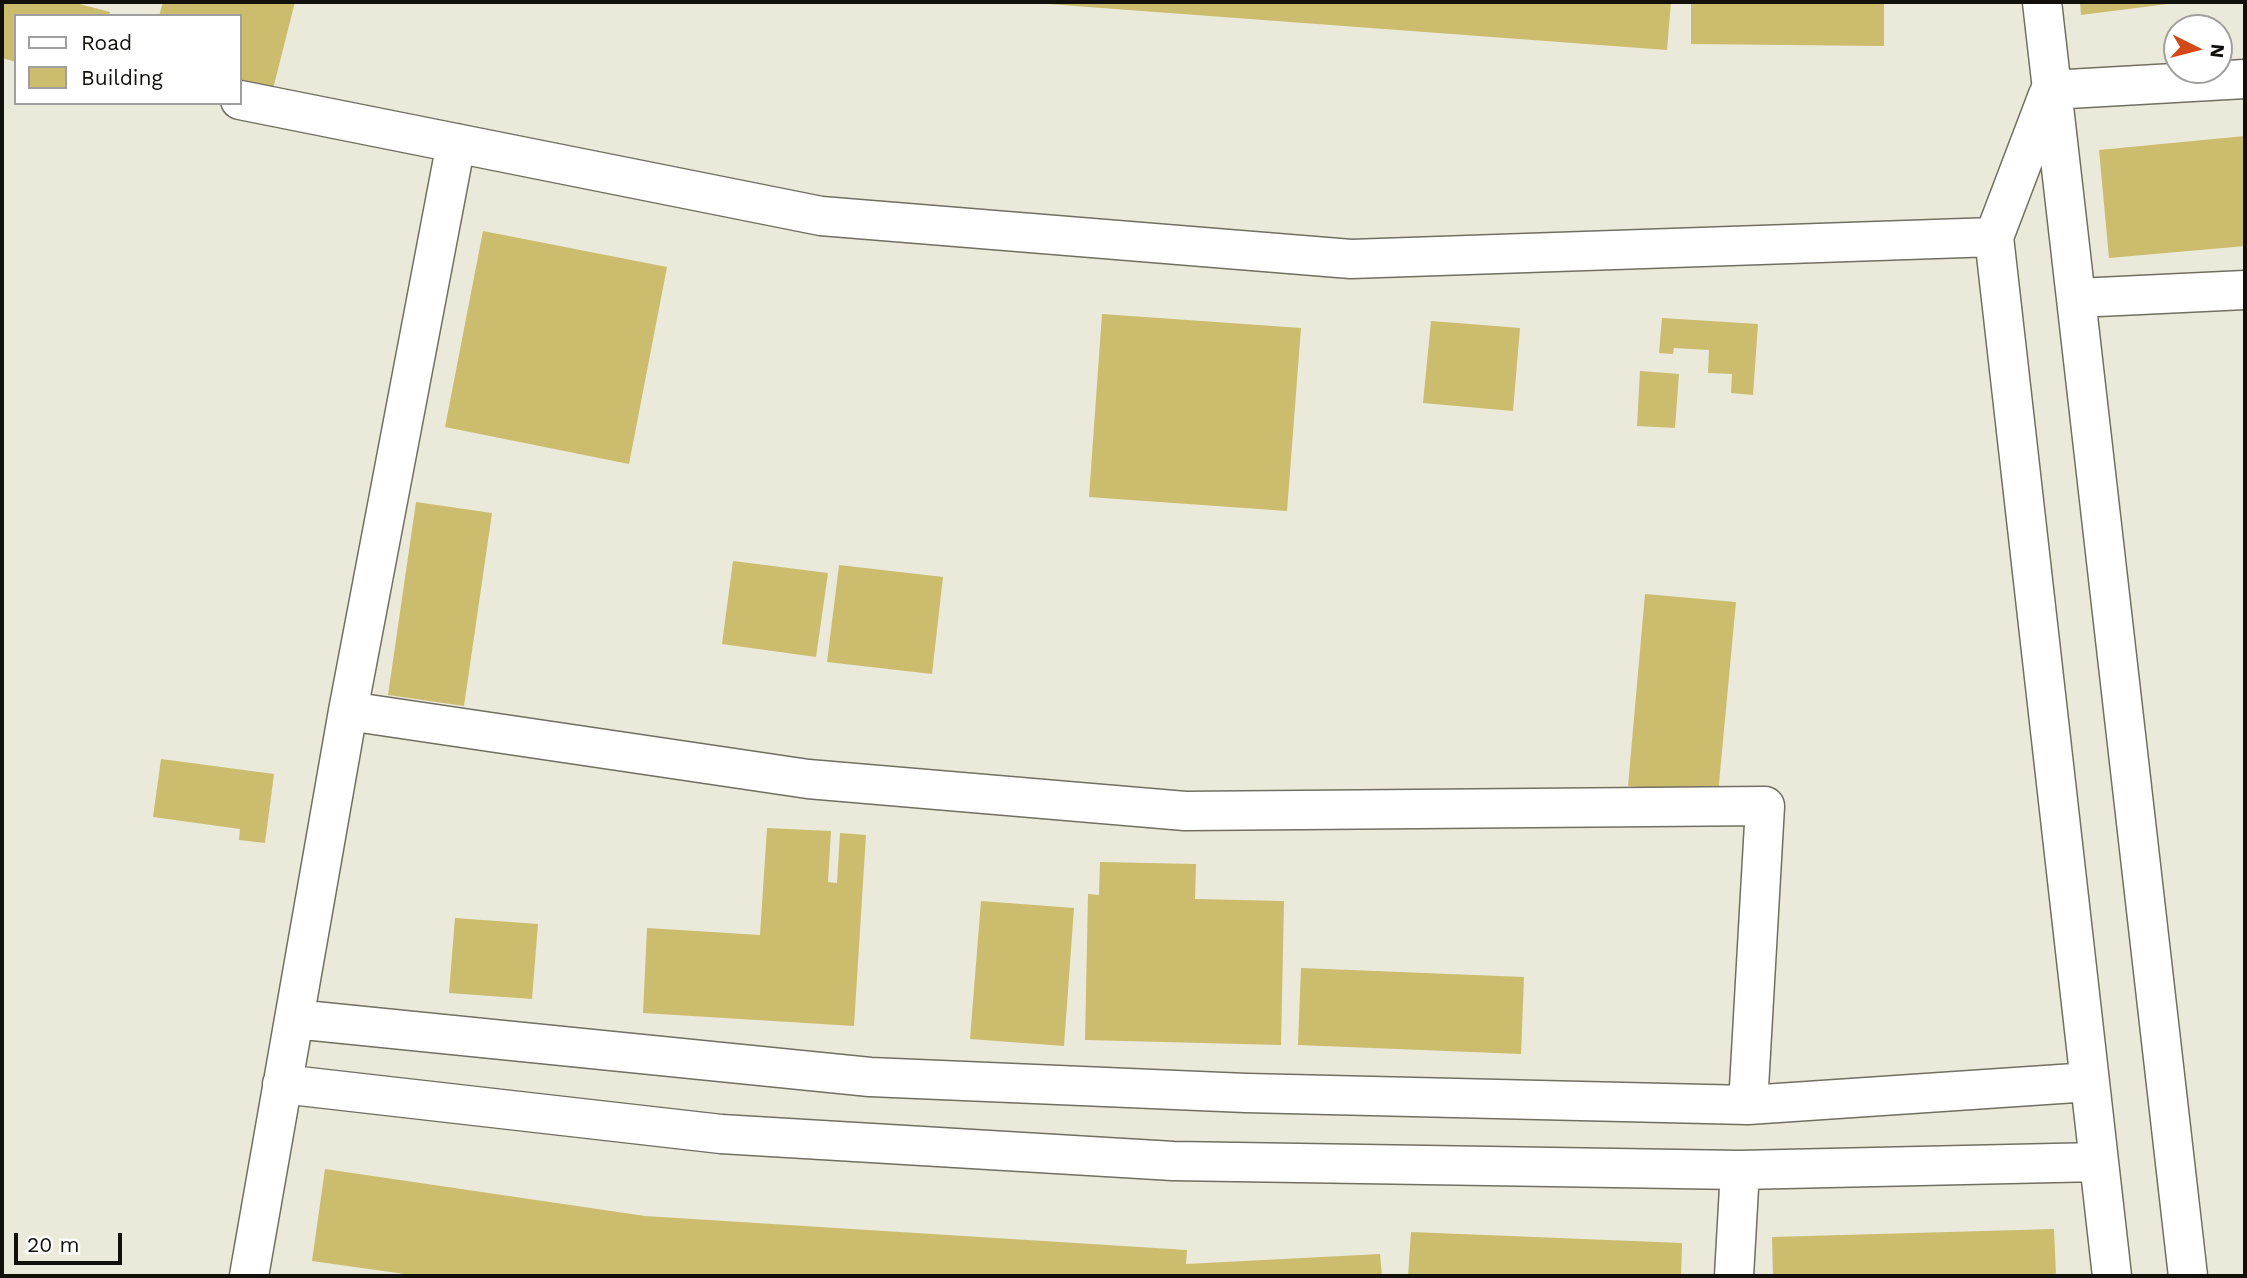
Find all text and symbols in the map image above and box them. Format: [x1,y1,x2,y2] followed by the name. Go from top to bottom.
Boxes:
[14,14,242,105] legend
[2163,14,2233,84] north arrow
[81,30,132,55] text: Road
[2205,43,2230,59] text: N
[81,65,163,90] text: Building
[18,1218,126,1262] scale bar
[27,1232,79,1257] text: 20 m

